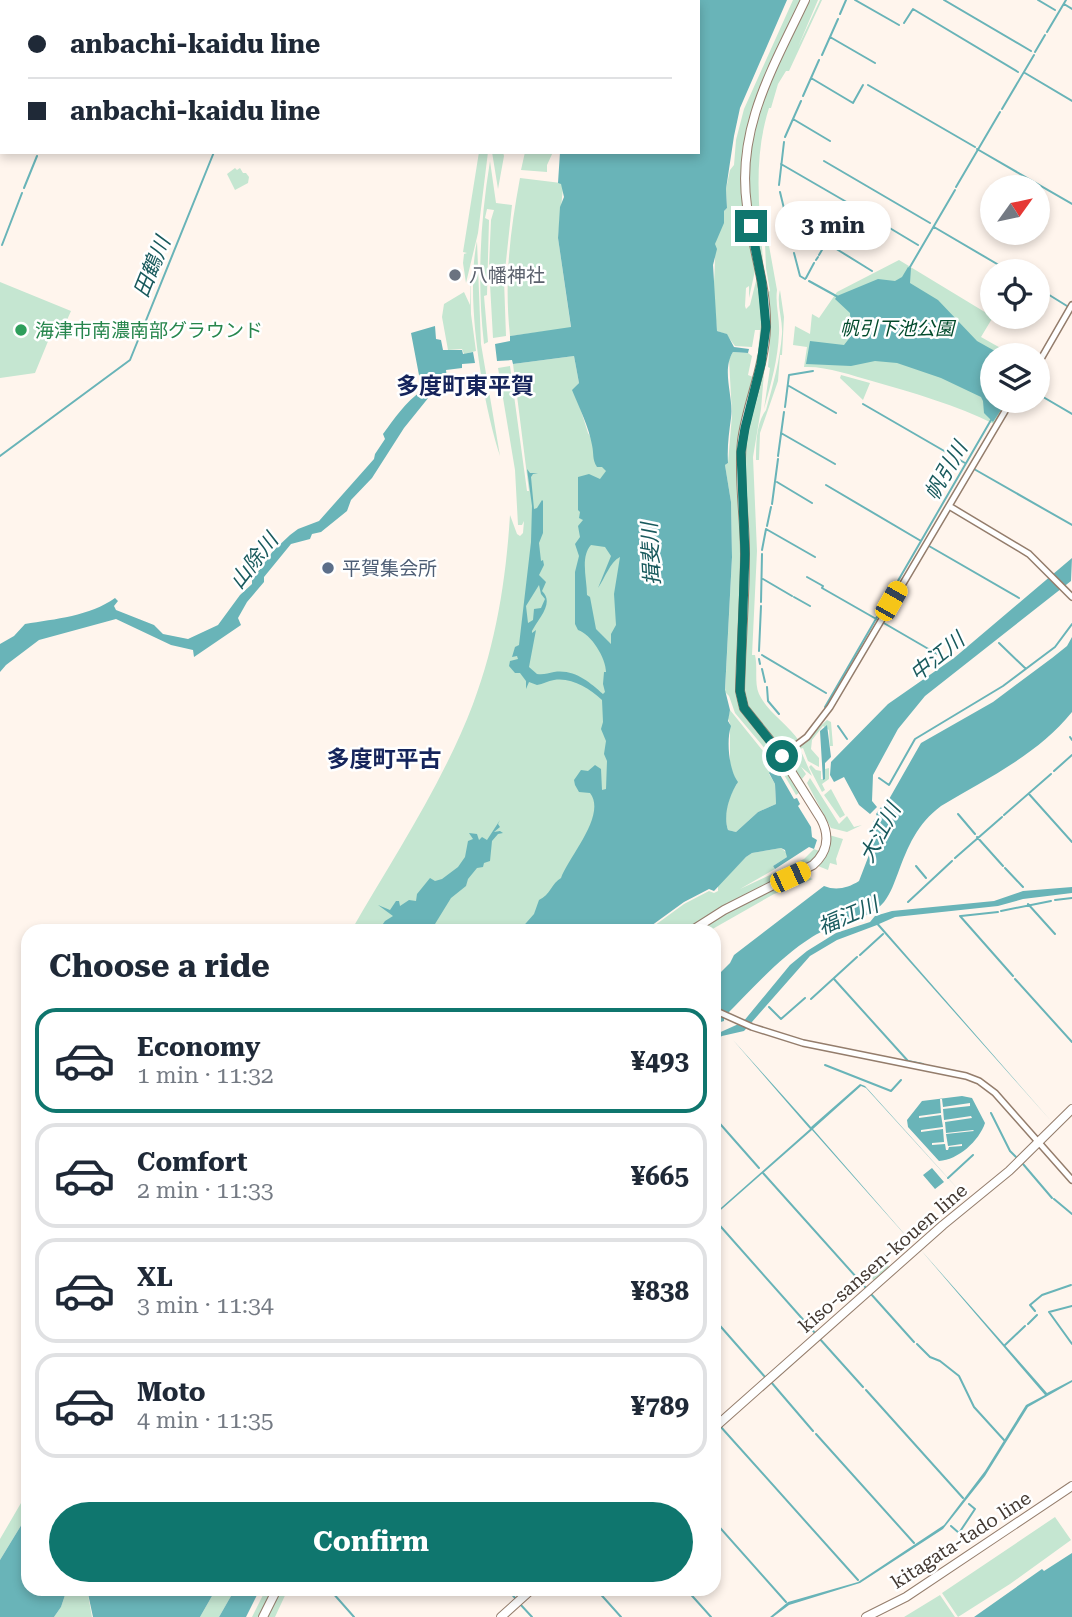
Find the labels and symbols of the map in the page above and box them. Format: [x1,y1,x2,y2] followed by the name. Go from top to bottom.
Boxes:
[980,175,1050,245] north arrow
[776,202,891,250] callout: 3 min
[735,210,767,242] route end
[129,231,176,301] water label: 田鶴川
[469,264,545,287] place label: 八幡神社
[447,267,463,283] marker: 八幡神社
[840,317,957,340] park label: 帆引下池公園
[35,319,263,342] place label: 海津市南濃南部グラウンド
[13,322,29,338] marker: 海津市南濃南部グラウンド
[396,373,534,400] district label: 多度町東平賀
[920,436,973,504] water label: 帆引川
[637,520,665,586] water label: 揖斐川
[225,527,284,593] water label: 山除川
[342,557,437,580] place label: 平賀集会所
[320,560,336,576] marker: 平賀集会所
[872,578,911,624] car
[905,627,971,686] water label: 中江川
[766,740,798,772] route start
[327,746,442,773] district label: 多度町平古
[855,798,906,866] water label: 大江川
[767,859,814,895] car
[814,892,884,939] water label: 福江川
[794,1179,972,1337] street label: kiso-sansen-kouen line
[887,1486,1035,1594] street label: kitagata-tado line

